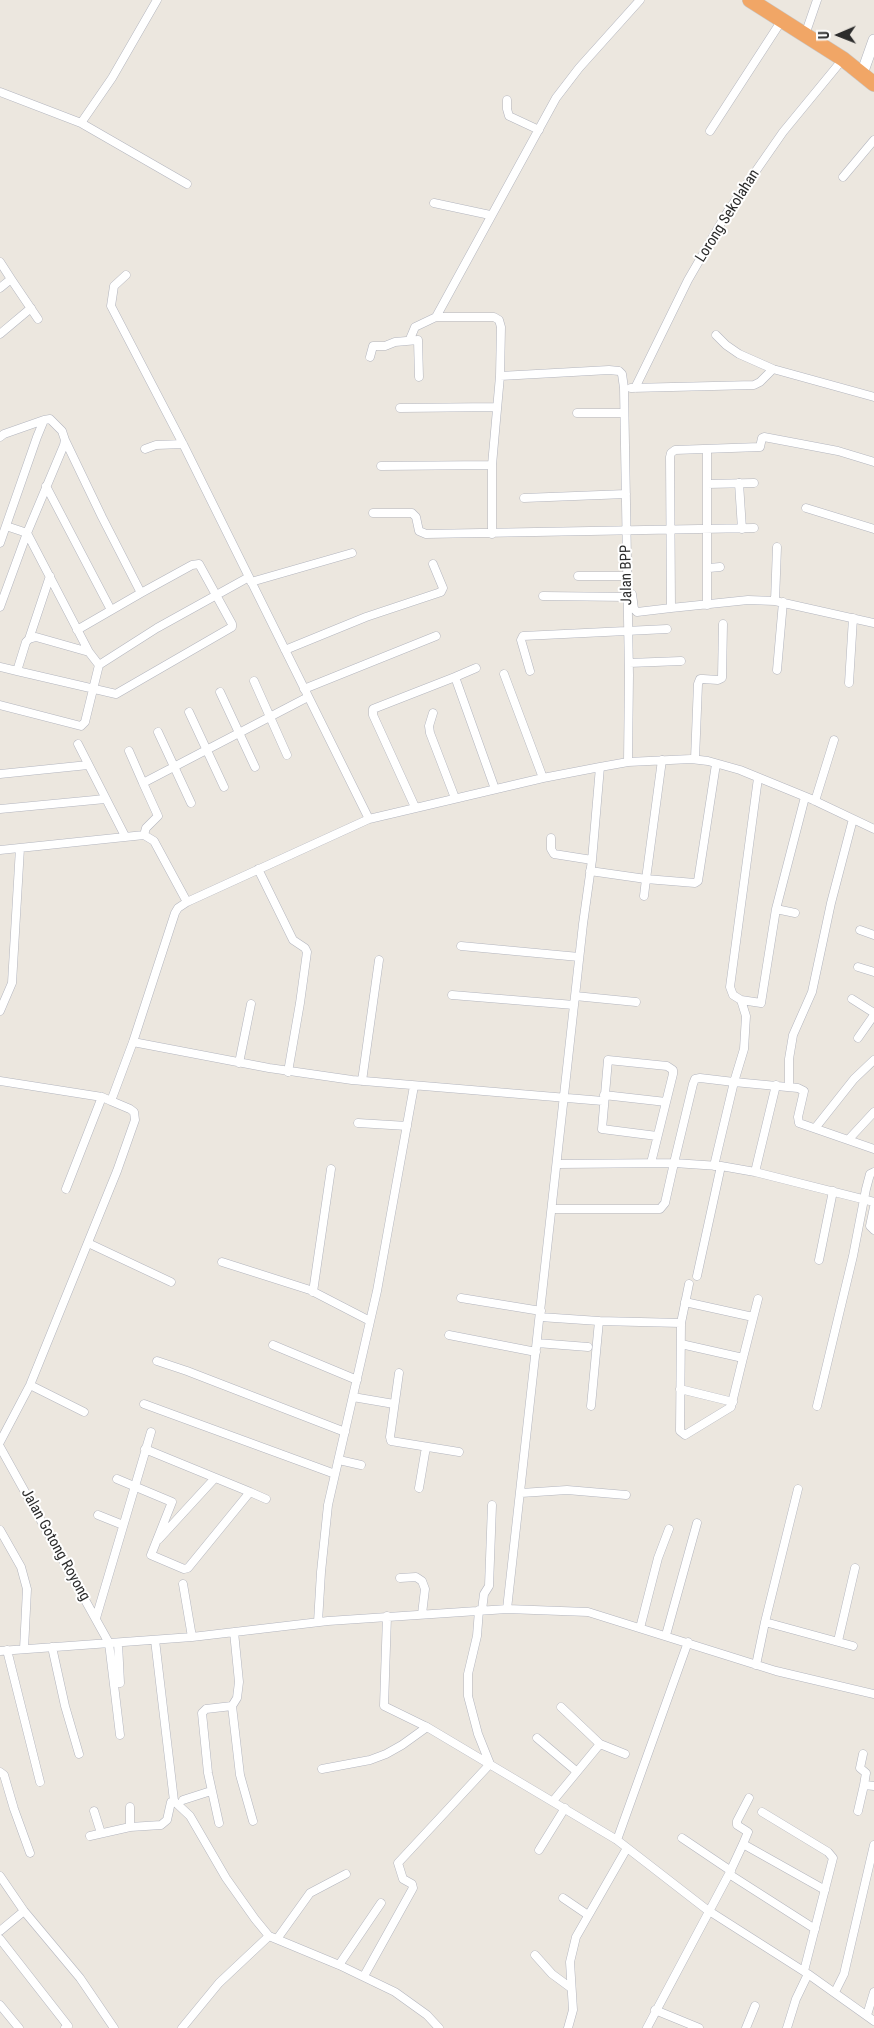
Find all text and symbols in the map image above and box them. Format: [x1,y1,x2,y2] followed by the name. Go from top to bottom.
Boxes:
[814,10,864,60] north arrow
[816,31,832,39] text: U
[692,166,764,266] street label: Lorong Sekolahan
[617,545,637,605] street label: Jalan BPP
[17,1486,93,1604] street label: Jalan Gotong Royong

